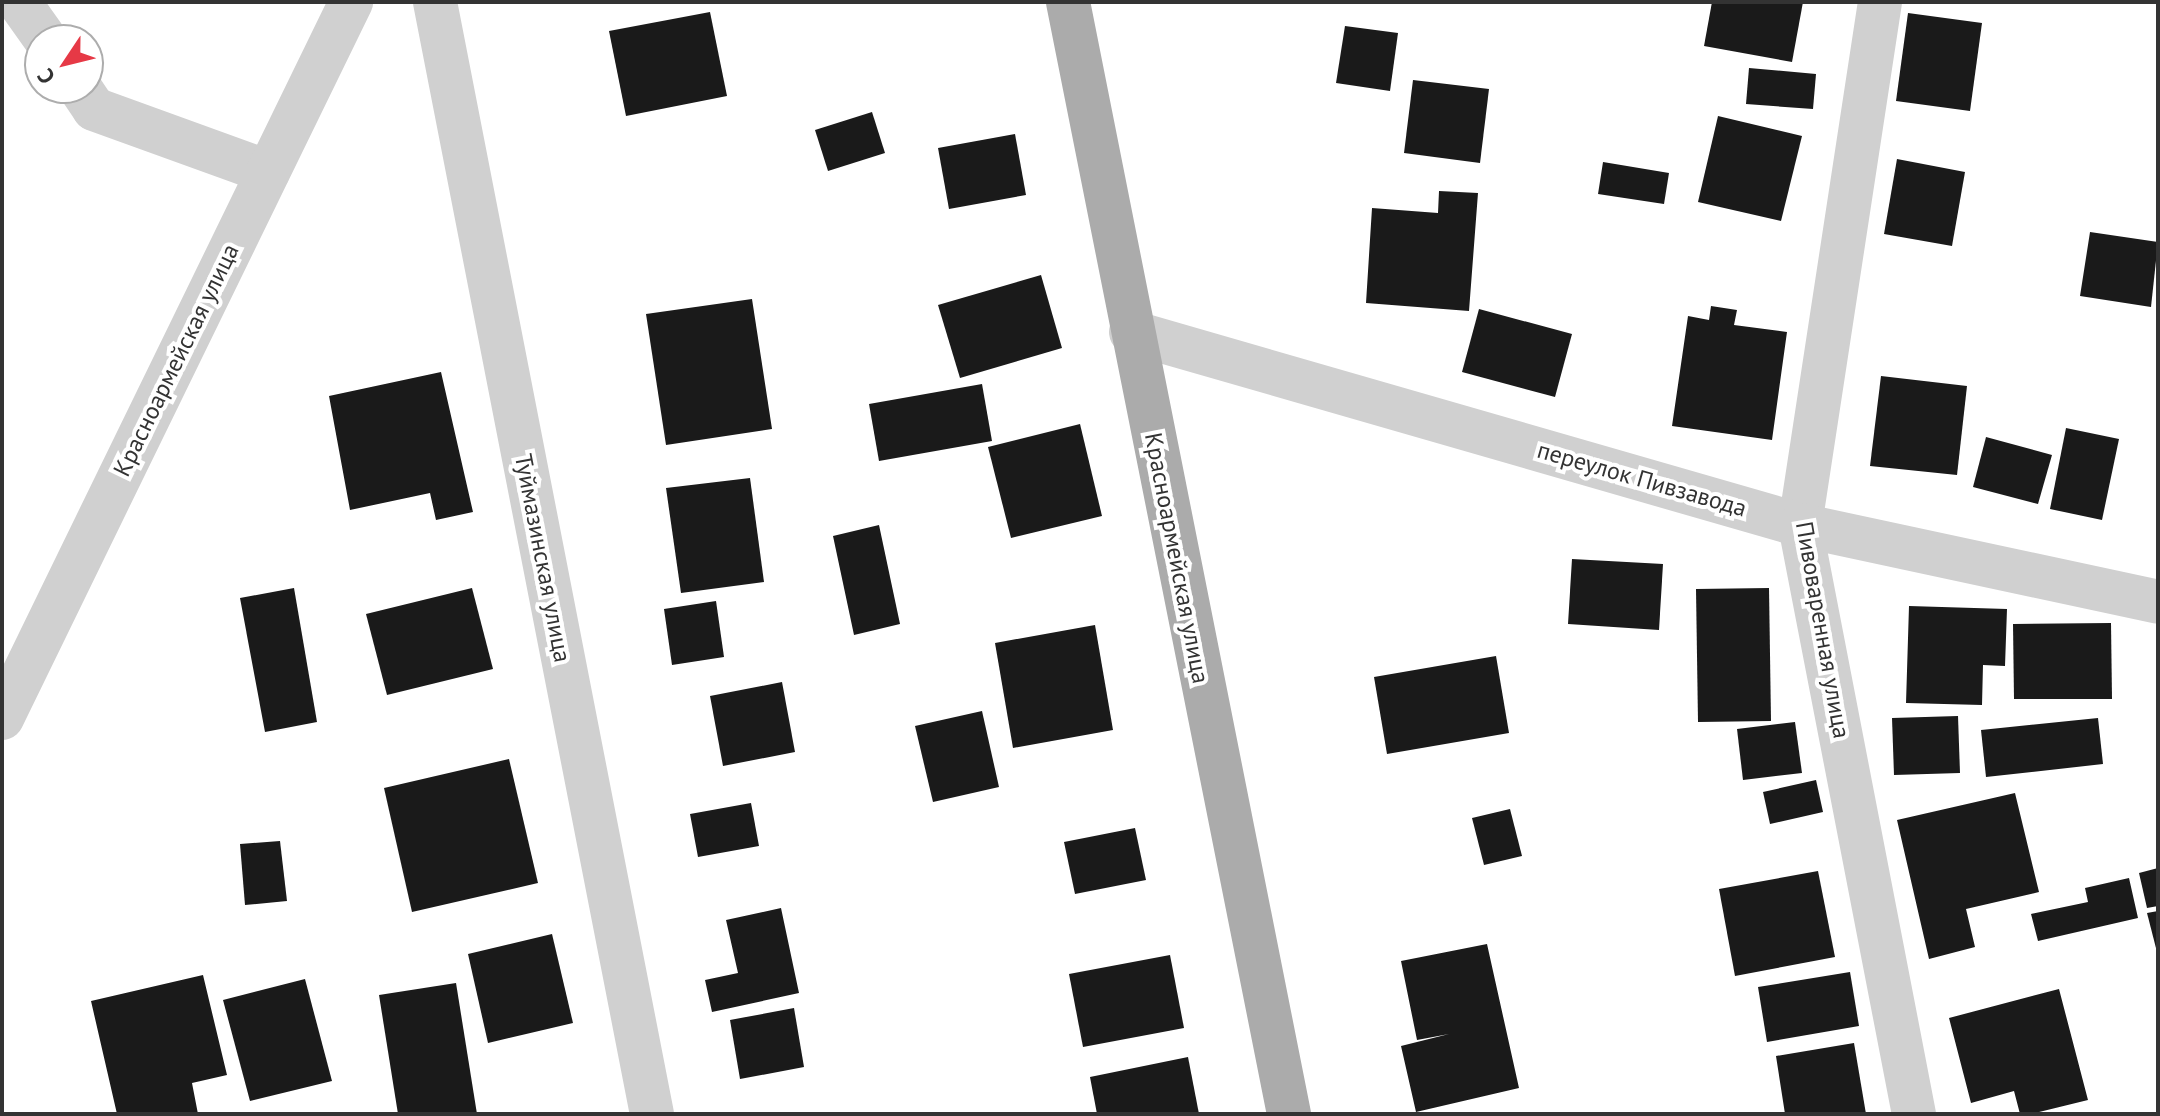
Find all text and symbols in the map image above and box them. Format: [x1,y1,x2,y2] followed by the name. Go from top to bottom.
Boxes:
[24,24,104,104] north arrow
[31,64,61,90] text: С
[107,239,245,481] street label: Красноармейская улица
[1139,430,1215,686] street label: Красноармейская улица
[1534,435,1750,523] street label: переулок Пивзавода
[509,451,577,665] street label: Туймазинская улица
[1790,519,1856,741] street label: Пивоваренная улица

